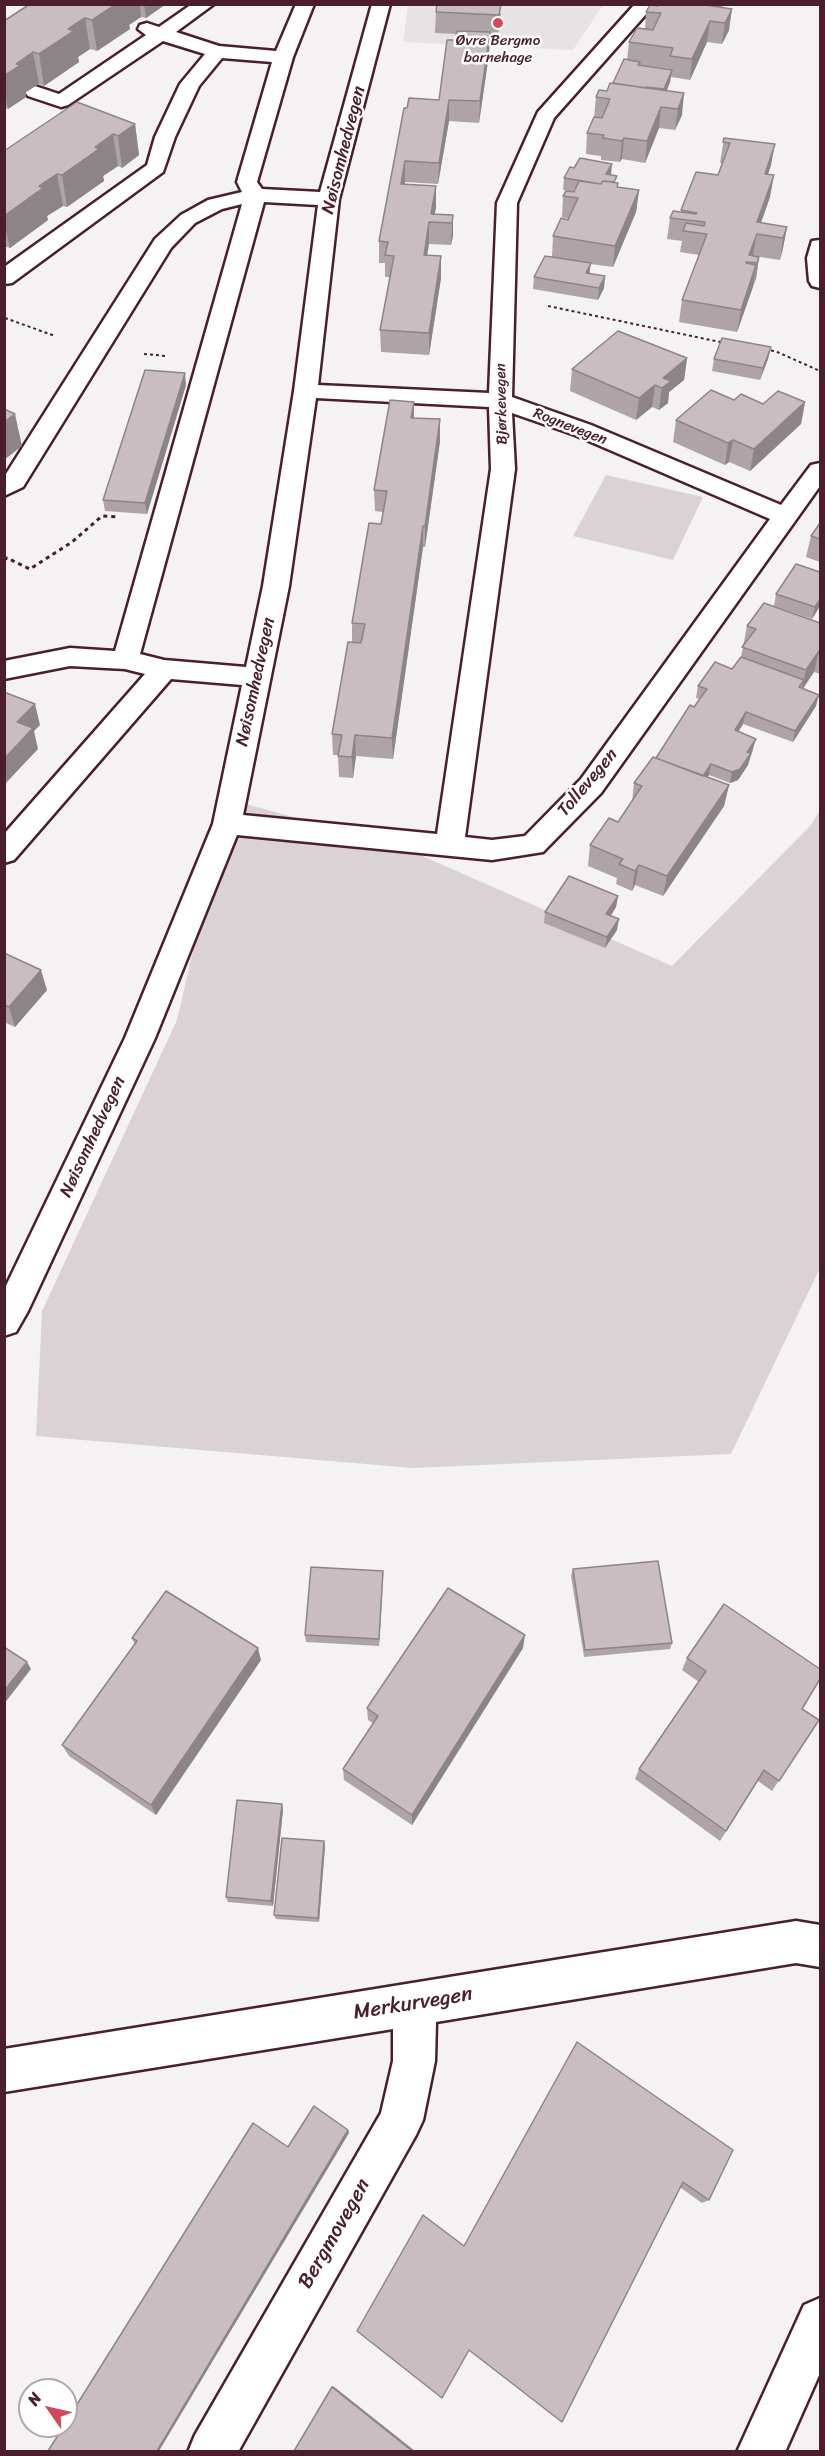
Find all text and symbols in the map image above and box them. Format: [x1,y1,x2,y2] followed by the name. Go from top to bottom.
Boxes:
[491,16,505,30] marker: Øvre Bergmo barnehage
[456,32,540,67] place label: Øvre Bergmo barnehage
[318,84,370,216] street label: Nøisomhedvegen
[492,363,512,445] street label: Bjørkevegen
[531,405,609,449] street label: Rognevegen
[232,616,280,748] street label: Nøisomhedvegen
[553,745,623,821] street label: Tollevegen
[56,1073,130,1201] street label: Nøisomhedvegen
[352,1982,474,2026] street label: Merkurvegen
[293,2175,377,2293] street label: Bergmovegen
[18,2378,78,2438] north arrow
[19,2386,49,2411] text: N

